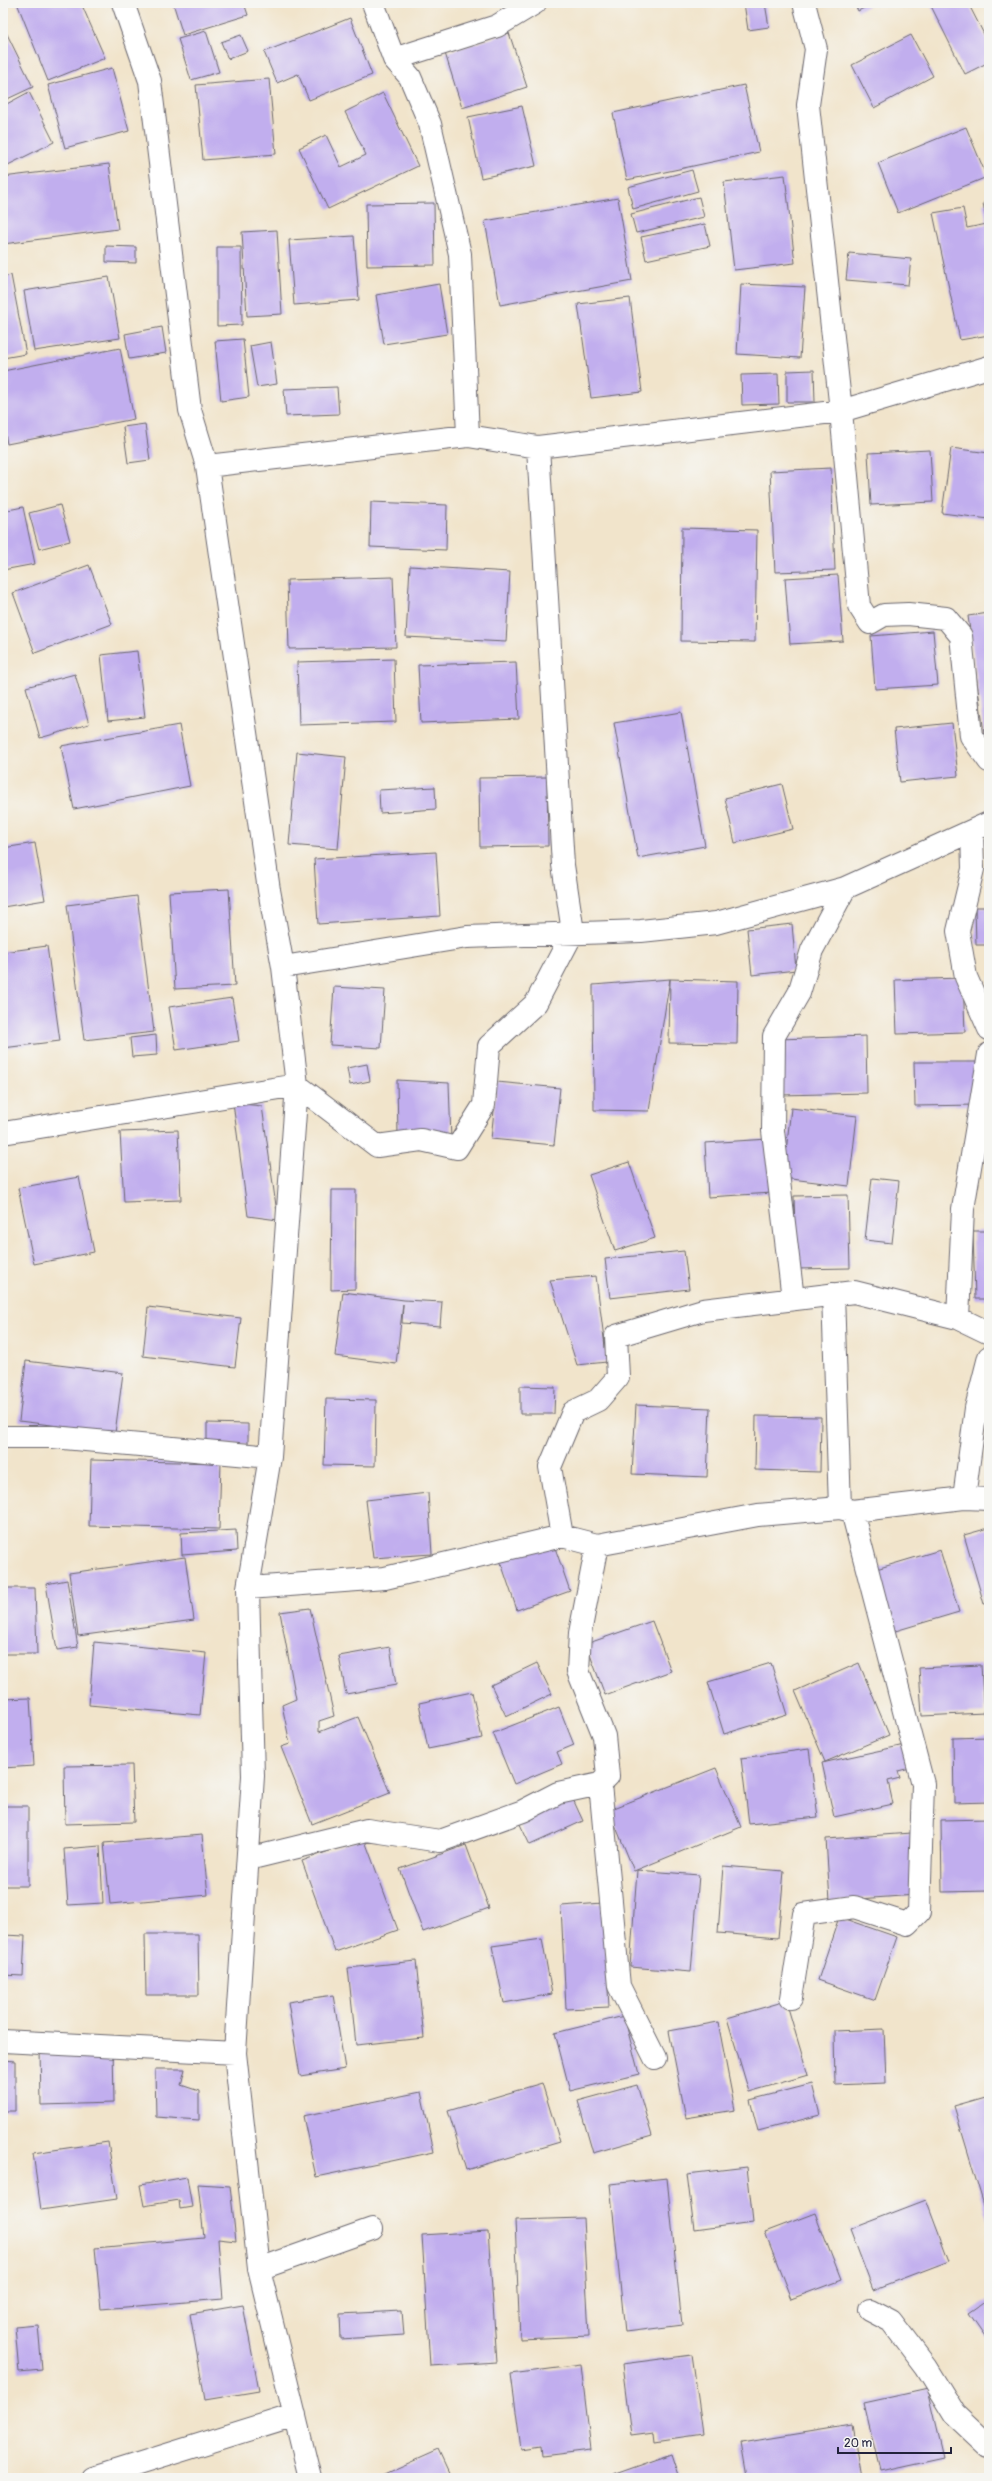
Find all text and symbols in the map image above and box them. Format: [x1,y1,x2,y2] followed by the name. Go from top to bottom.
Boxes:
[838,2429,951,2455] scale bar
[844,2436,873,2451] text: 20 m

